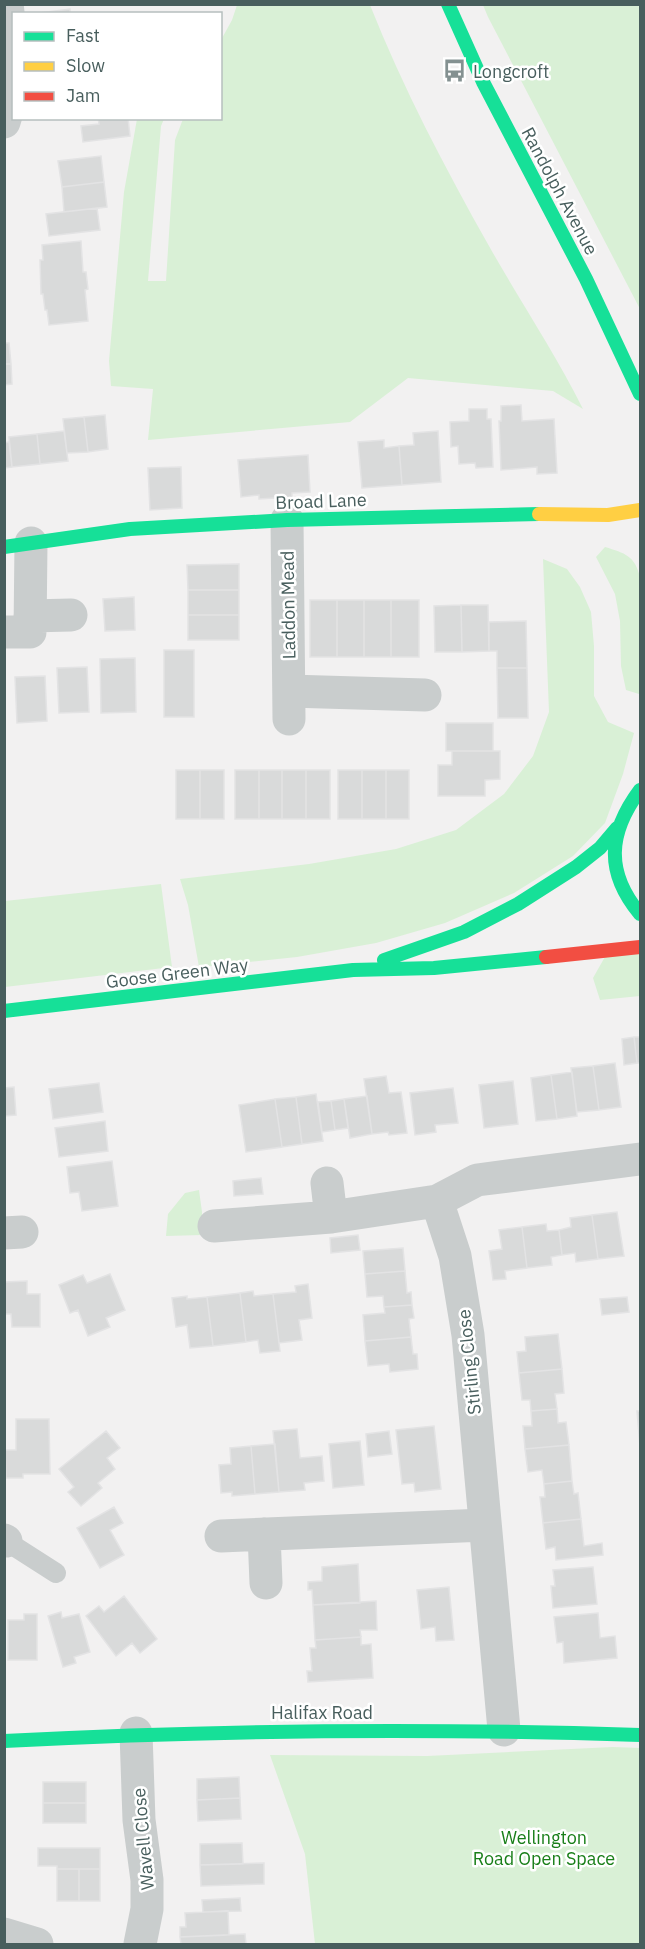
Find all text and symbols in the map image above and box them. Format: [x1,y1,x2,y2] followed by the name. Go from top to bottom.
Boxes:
[12,12,222,120] legend
[66,24,100,47] text: Fast
[66,54,105,77] text: Slow
[442,58,468,84] bus stop icon: Longcroft
[473,60,549,83] place label: Longcroft
[66,84,101,107] text: Jam
[517,123,603,259] street label: Randolph Avenue
[275,488,367,514] street label: Broad Lane
[276,551,300,659] street label: Laddon Mead
[105,953,249,993] street label: Goose Green Way
[452,1308,486,1416] street label: Stirling Close
[271,1701,373,1724] street label: Halifax Road
[127,1787,159,1891] street label: Wavell Close
[473,1826,615,1870] park label: Wellington Road Open Space

